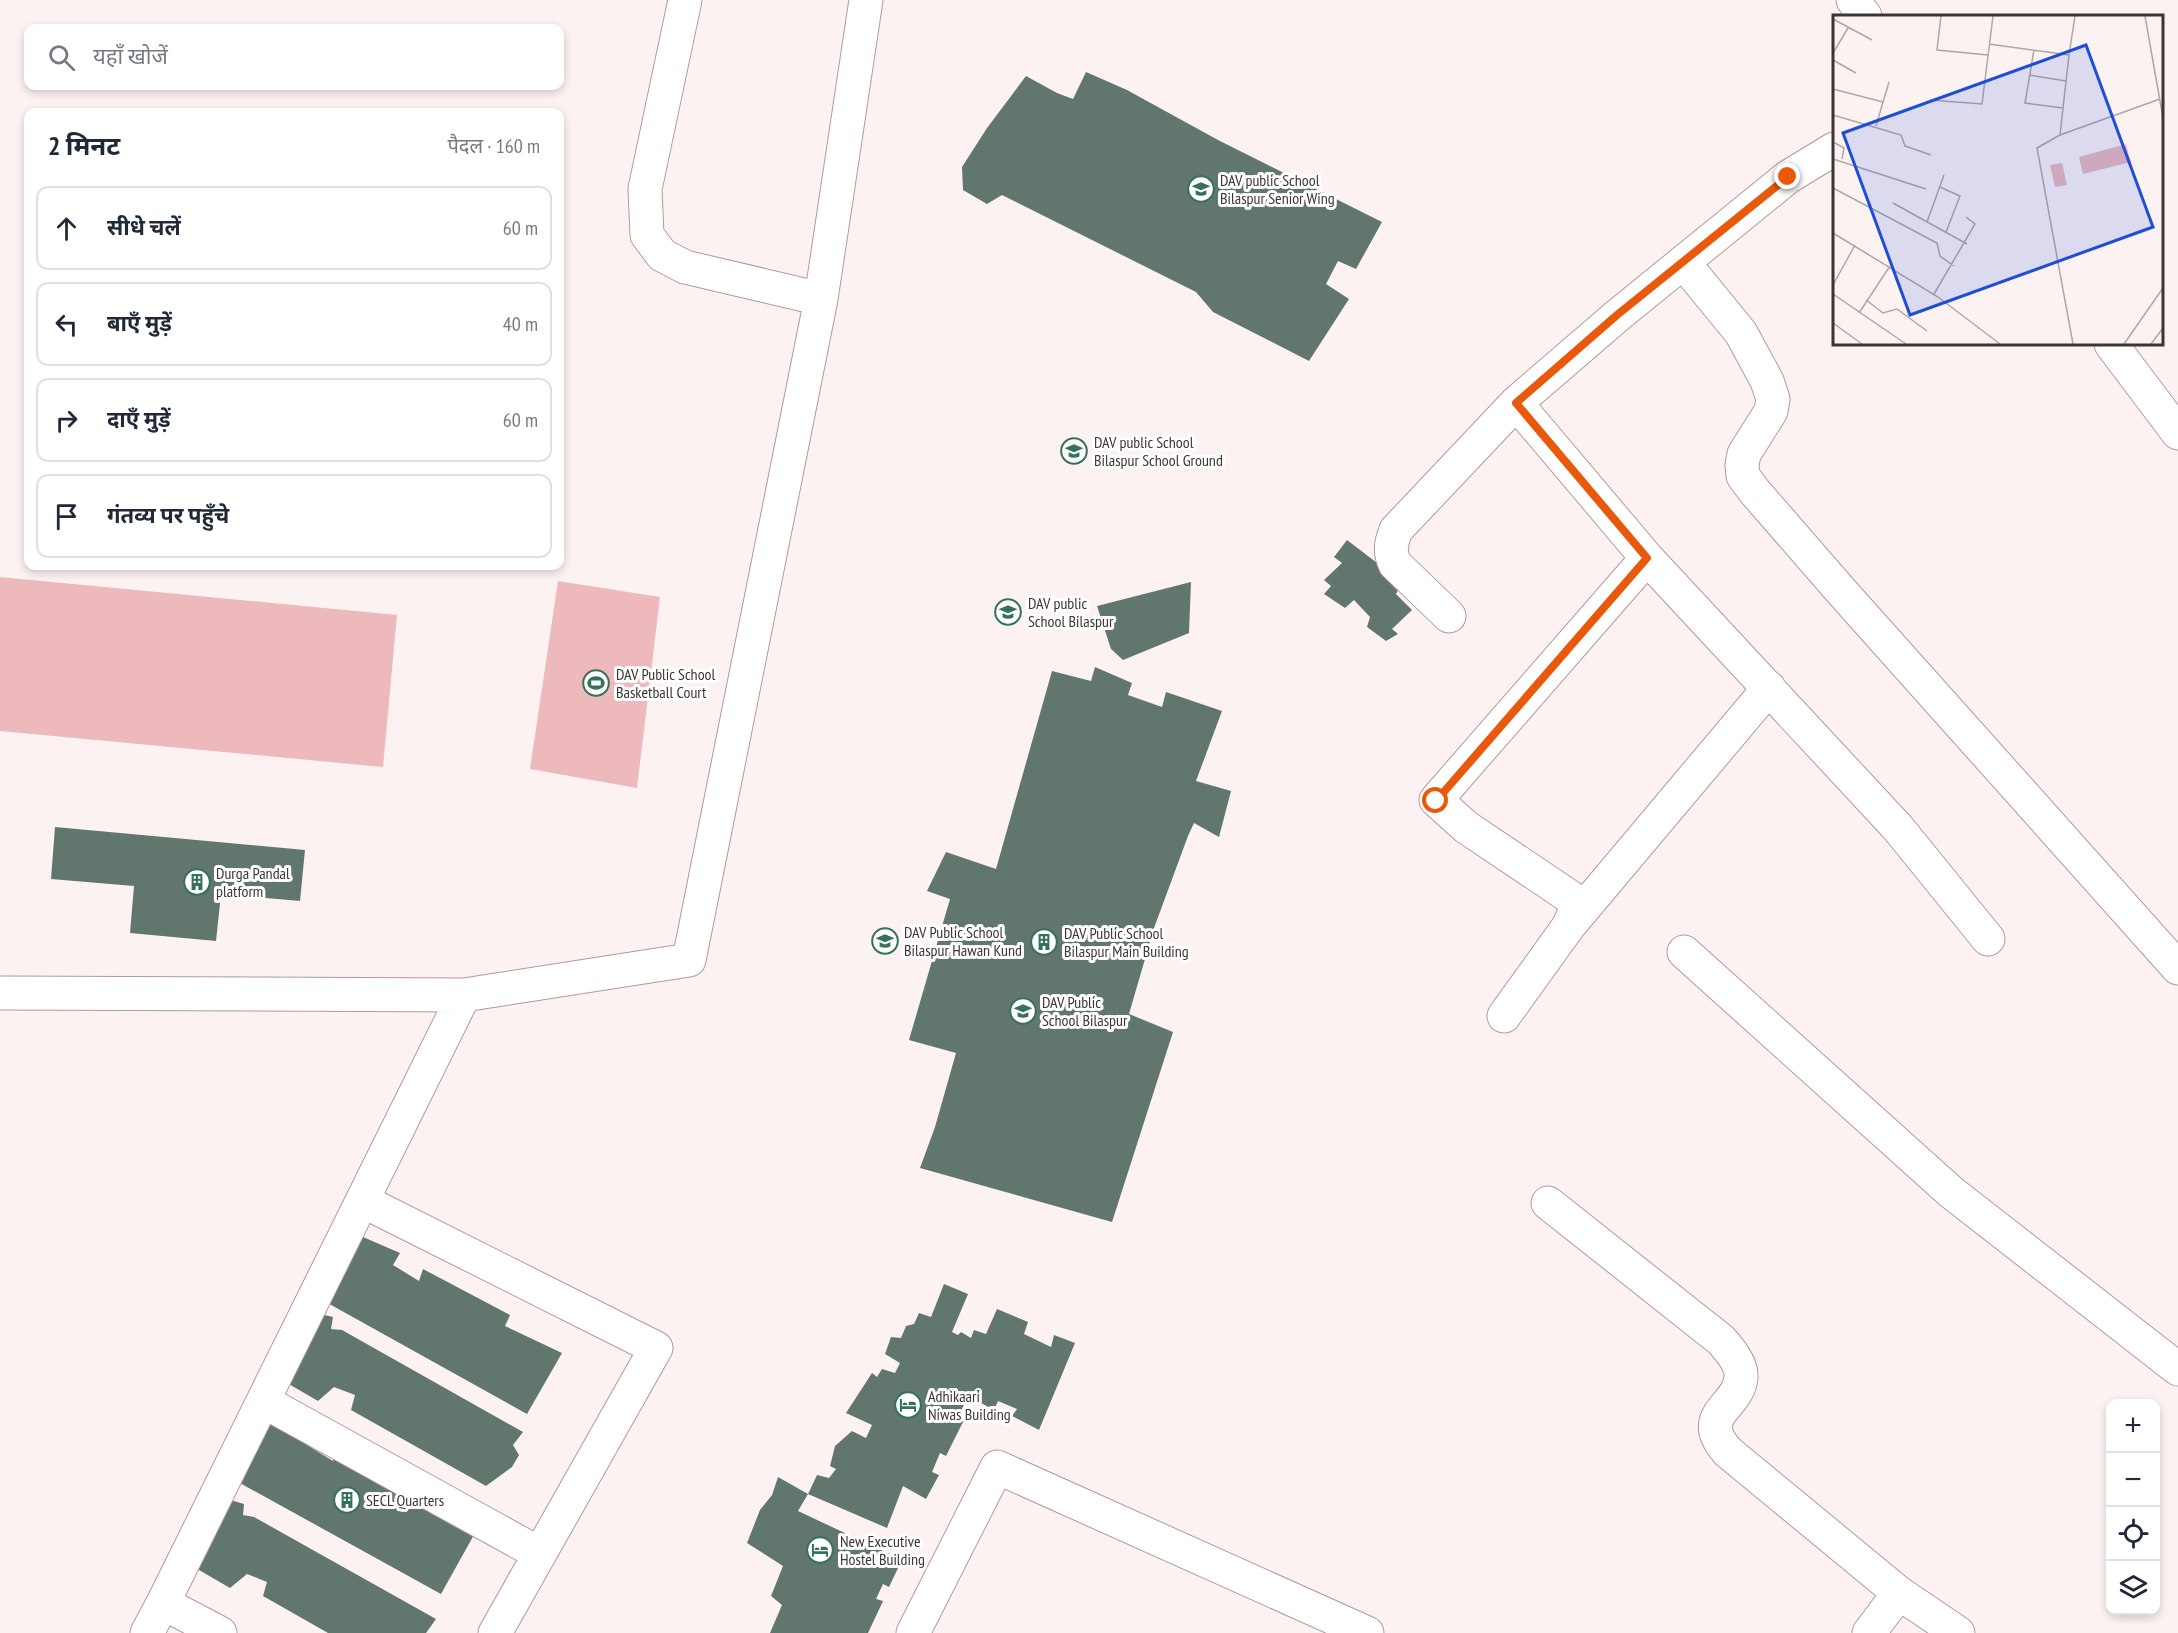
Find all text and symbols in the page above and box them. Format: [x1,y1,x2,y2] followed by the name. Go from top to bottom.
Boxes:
[1833,15,2163,345] inset map
[24,24,564,90] search box
[45,41,78,74] icon: search
[93,42,168,70] text: यहाँ खोजें
[48,129,120,162] text: 2 मिनट
[447,133,540,159] text: पैदल · 160 m
[1774,163,1800,189] route end
[1220,170,1335,208] place label: DAV public School Bilaspur Senior Wing
[1186,174,1216,204] school or university icon: DAV public School Bilaspur Senior Wing
[50,212,83,245] icon: ahead
[107,213,181,241] text: सीधे चलें
[503,215,538,241] text: 60 m
[50,308,83,341] icon: left
[107,309,172,337] text: बाएँ मुड़ें
[503,311,538,337] text: 40 m
[50,404,83,437] icon: right
[107,405,171,433] text: दाएँ मुड़ें
[503,407,538,433] text: 60 m
[1094,432,1223,470] place label: DAV public School Bilaspur School Ground
[1059,436,1089,466] school or university icon: DAV public School Bilaspur School Ground
[50,500,83,533] icon: arrive
[107,501,229,529] text: गंतव्य पर पहुँचे
[1028,593,1114,631] place label: DAV public School Bilaspur
[993,597,1023,627] school or university icon: DAV public School Bilaspur
[616,664,715,702] place label: DAV Public School Basketball Court
[581,668,611,698] sports icon: DAV Public School Basketball Court
[1422,787,1448,813] route start
[216,863,290,901] place label: Durga Pandal platform
[182,867,212,897] building icon: Durga Pandal platform
[904,922,1022,960] place label: DAV Public School Bilaspur Hawan Kund
[1064,923,1189,961] place label: DAV Public School Bilaspur Main Building
[870,926,900,956] school or university icon: DAV Public School Bilaspur Hawan Kund
[1029,927,1059,957] building icon: DAV Public School Bilaspur Main Building
[1042,992,1128,1030] place label: DAV Public School Bilaspur
[1008,996,1038,1026] school or university icon: DAV Public School Bilaspur
[928,1386,1011,1424] place label: Adhikaari Niwas Building
[893,1390,923,1420] hotel icon: Adhikaari Niwas Building
[2106,1399,2160,1615] map controls
[2106,1399,2160,1453] button: +
[2106,1453,2160,1507] button: −
[332,1485,362,1515] building icon: SECL Quarters
[366,1490,444,1510] place label: SECL Quarters
[2106,1507,2160,1561] button: locate
[840,1531,925,1569] place label: New Executive Hostel Building
[805,1535,835,1565] hotel icon: New Executive Hostel Building
[2106,1561,2160,1615] button: layers

